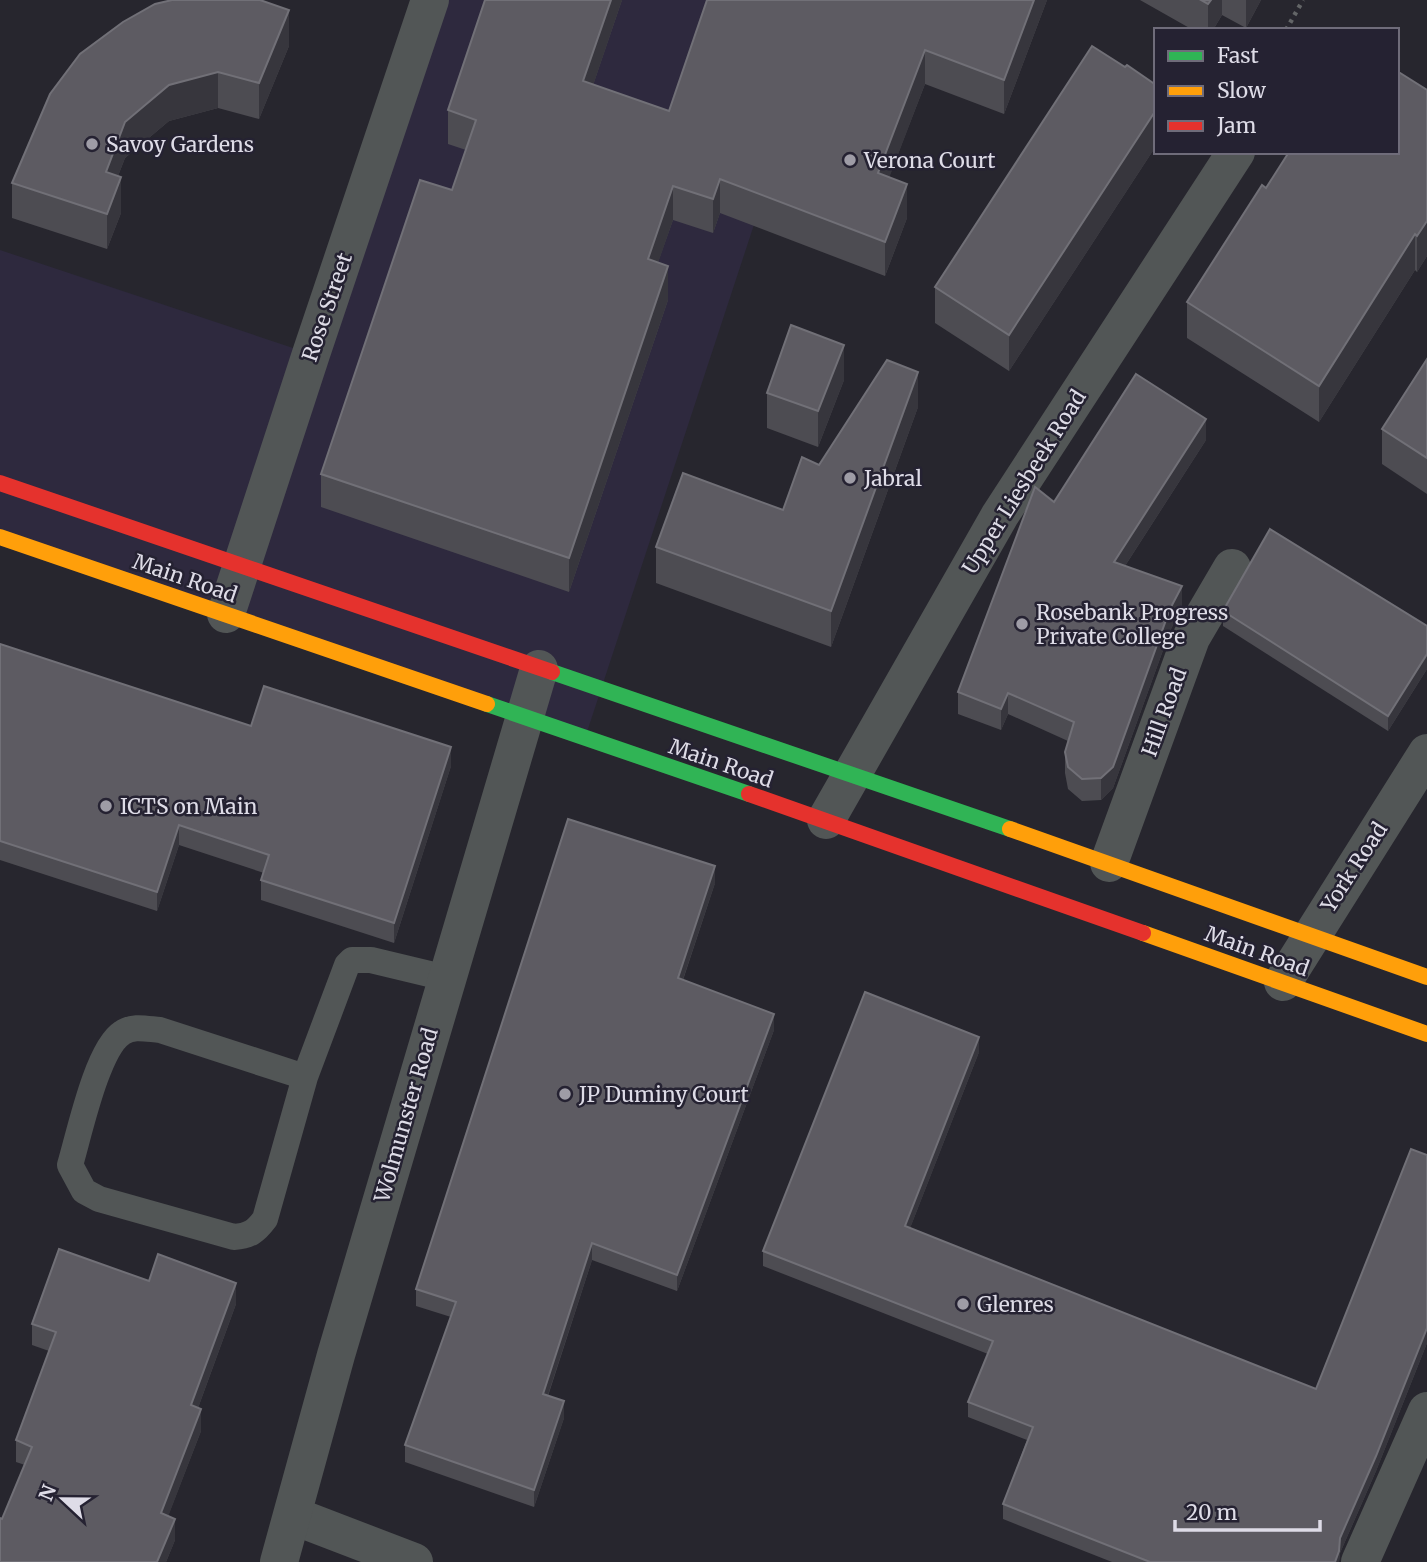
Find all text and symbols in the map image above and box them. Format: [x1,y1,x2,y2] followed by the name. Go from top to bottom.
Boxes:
[1154,28,1399,154] legend
[1217,42,1259,69] text: Fast
[1217,77,1266,104] text: Slow
[1216,112,1256,139] text: Jam
[106,131,254,158] place label: Savoy Gardens
[84,136,100,152] marker: Savoy Gardens
[863,147,995,174] place label: Verona Court
[842,152,858,168] marker: Verona Court
[296,249,358,365] street label: Rose Street
[956,384,1092,579] street label: Upper Liesbeek Road
[863,465,922,492] place label: Jabral
[842,470,858,486] marker: Jabral
[129,548,241,609] street label: Main Road
[1036,599,1228,650] place label: Rosebank Progress Private College
[1014,616,1030,632] marker: Rosebank Progress Private College
[1135,664,1193,760] street label: Hill Road
[665,733,777,794] street label: Main Road
[120,793,257,820] place label: ICTS on Main
[98,798,114,814] marker: ICTS on Main
[1314,817,1393,918] street label: York Road
[1201,920,1313,982] street label: Main Road
[368,1024,444,1206] street label: Wolmunster Road
[578,1081,749,1108] place label: JP Duminy Court
[557,1086,573,1102] marker: JP Duminy Court
[977,1291,1054,1318] place label: Glenres
[955,1296,971,1312] marker: Glenres
[28,1464,98,1534] north arrow
[33,1481,61,1504] text: N
[1175,1488,1320,1532] scale bar
[1186,1499,1238,1526] text: 20 m

